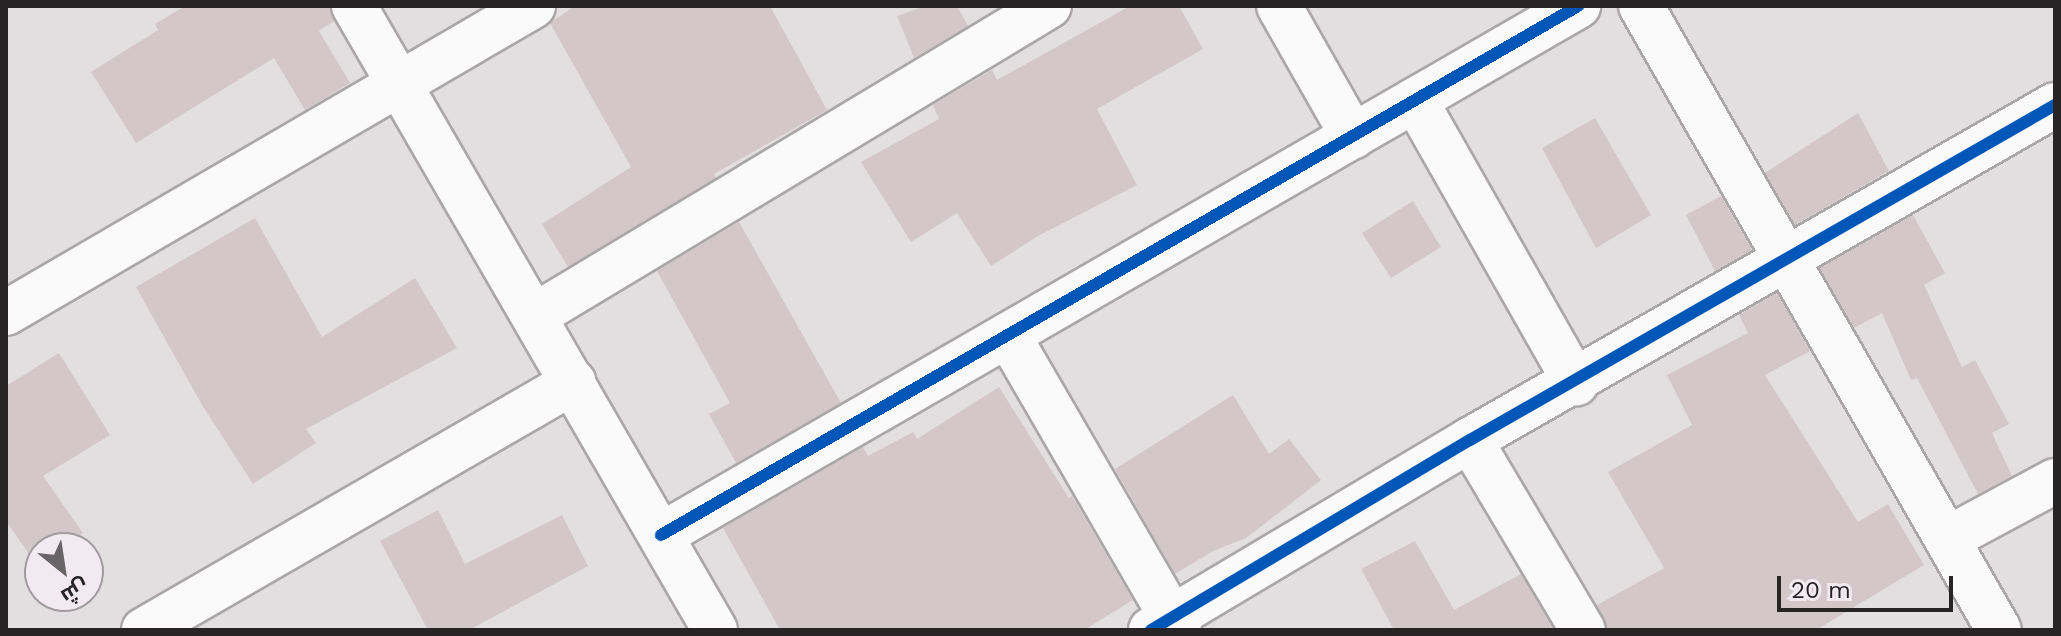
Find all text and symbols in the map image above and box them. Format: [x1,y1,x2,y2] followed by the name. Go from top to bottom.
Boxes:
[24,532,104,612] north arrow
[1781,560,1957,610] scale bar
[57,574,94,609] text: ش
[1791,576,1851,604] text: 20 m

